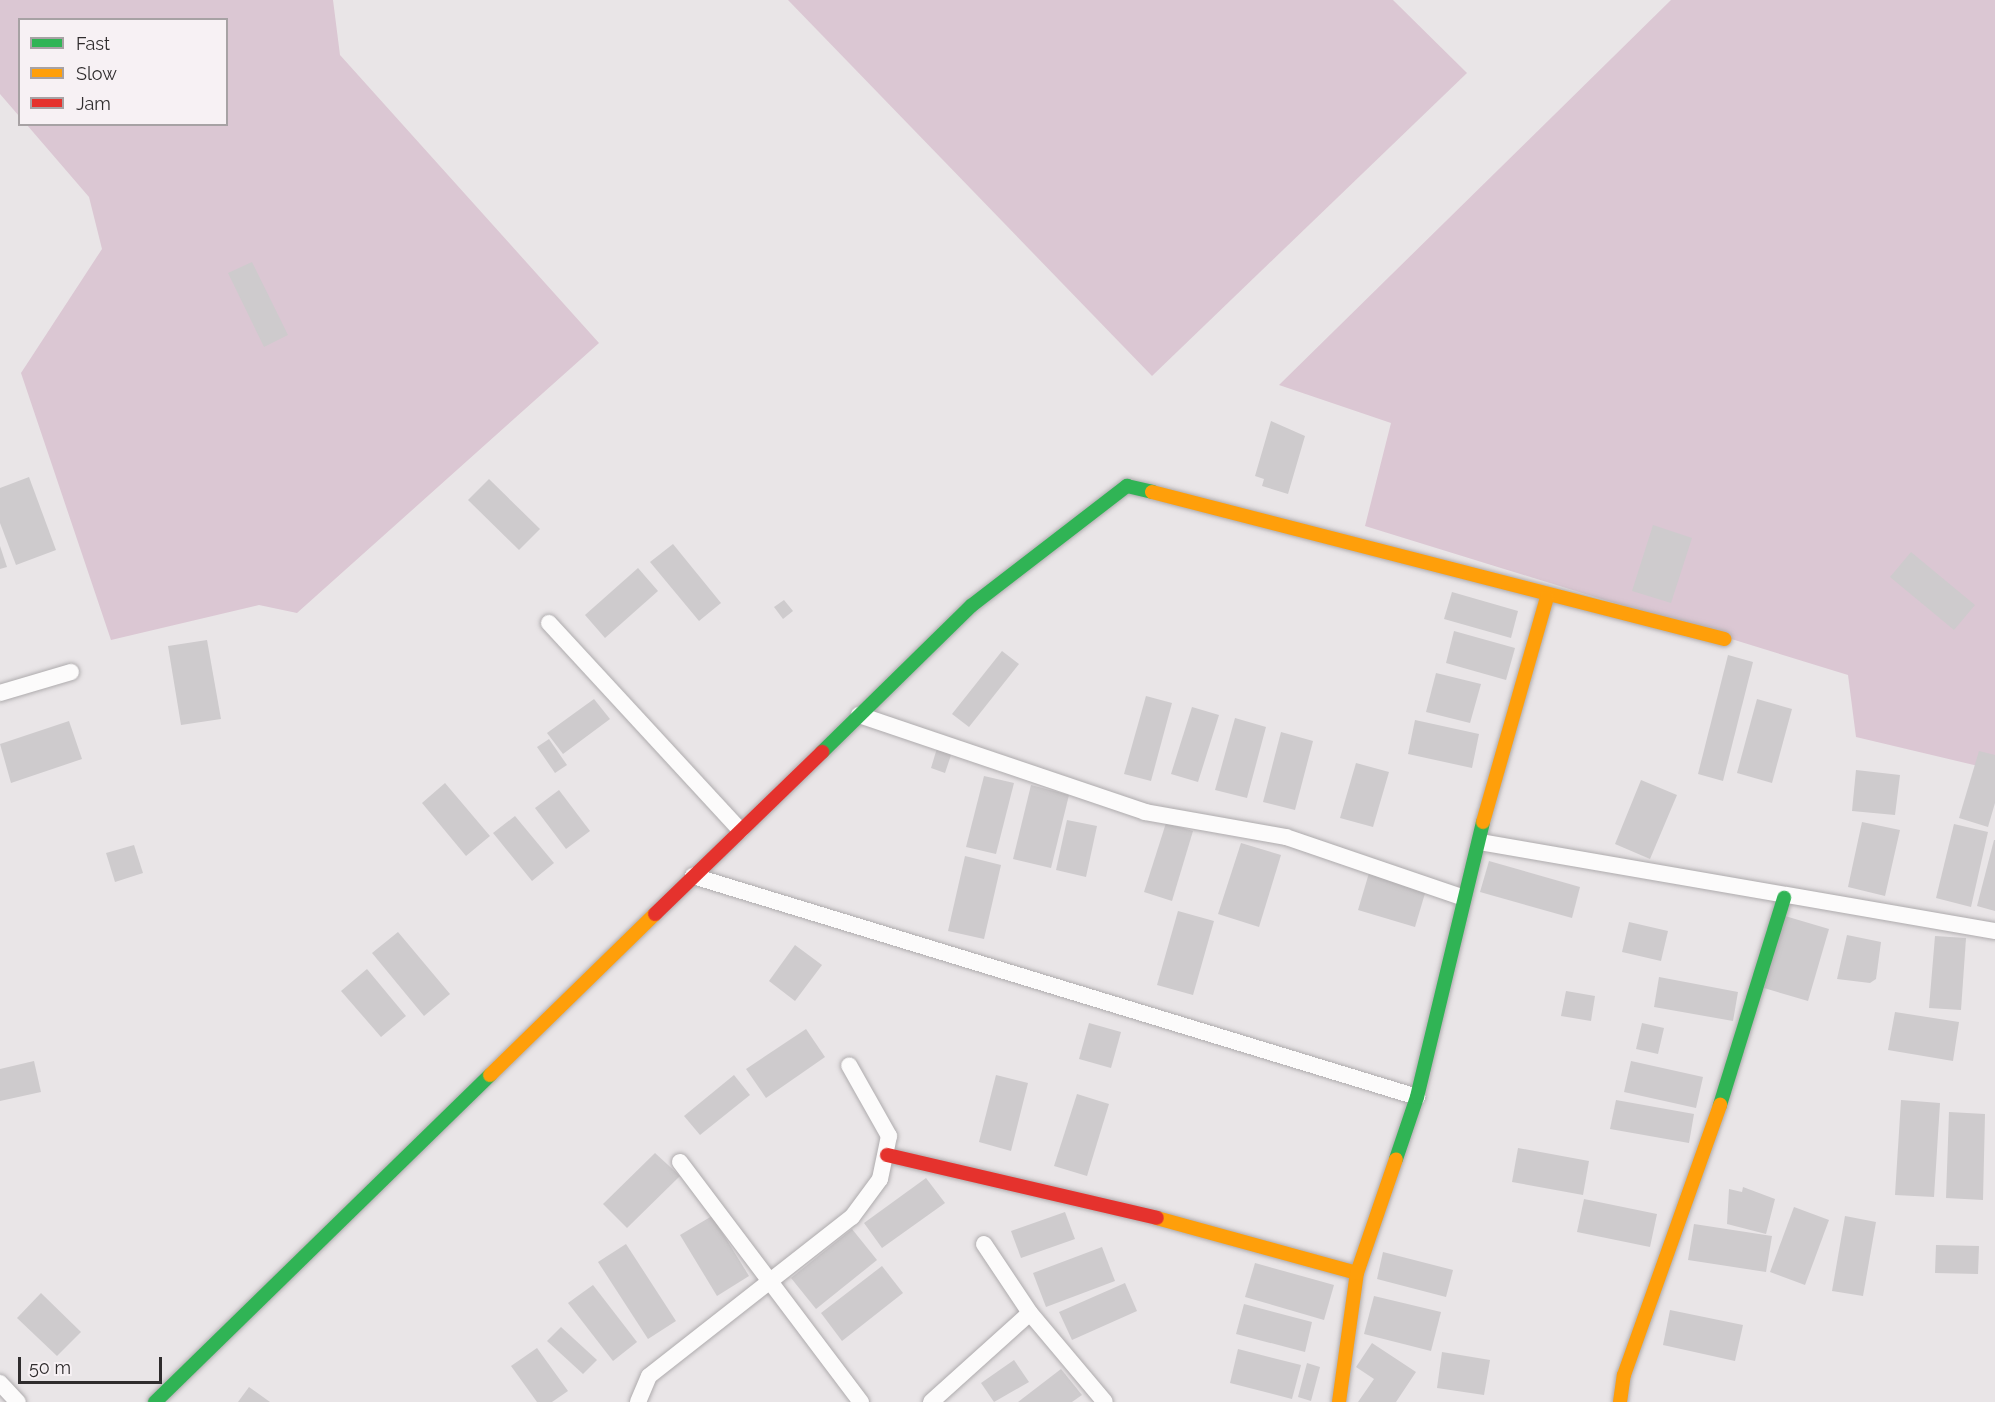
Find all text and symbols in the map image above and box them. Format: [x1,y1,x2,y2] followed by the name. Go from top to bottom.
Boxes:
[18,18,228,126] legend
[76,33,110,54] text: Fast
[76,63,117,84] text: Slow
[76,93,111,114] text: Jam
[21,1345,165,1383] scale bar
[29,1357,71,1378] text: 50 m

